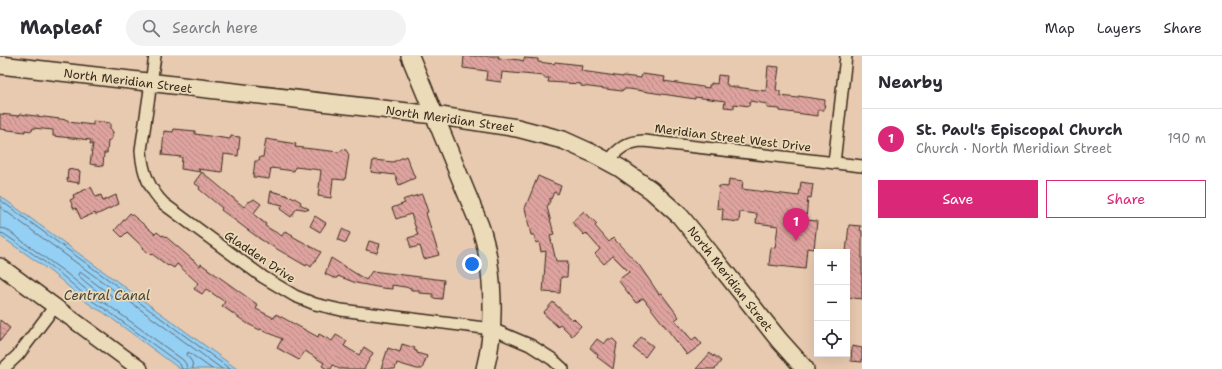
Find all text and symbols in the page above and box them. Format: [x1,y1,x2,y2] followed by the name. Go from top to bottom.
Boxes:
[126,10,406,46] search box
[20,15,102,40] text: Mapleaf
[140,17,162,39] icon: search
[172,18,258,38] text: Search here
[1045,19,1075,37] text: Map
[1097,19,1141,37] text: Layers
[1163,19,1202,37] text: Share
[63,65,193,97] street label: North Meridian Street
[878,71,943,93] text: Nearby
[385,102,515,136] street label: North Meridian Street
[654,120,812,156] street label: Meridian Street West Drive
[916,120,1123,140] text: St. Paul's Episcopal Church
[888,130,894,147] text: 1
[1167,130,1206,147] text: 190 m
[916,140,1112,157] text: Church · North Meridian Street
[878,180,1038,218] button: Save
[1046,180,1206,218] button: Share
[783,208,809,241] pin: 1
[684,223,776,335] street label: North Meridian Street
[221,227,299,287] street label: Gladden Drive
[814,249,850,357] map controls
[814,249,850,285] button: +
[462,254,482,274] your location
[814,285,850,321] button: −
[64,287,150,304] water label: Central Canal
[814,321,850,357] button: locate

